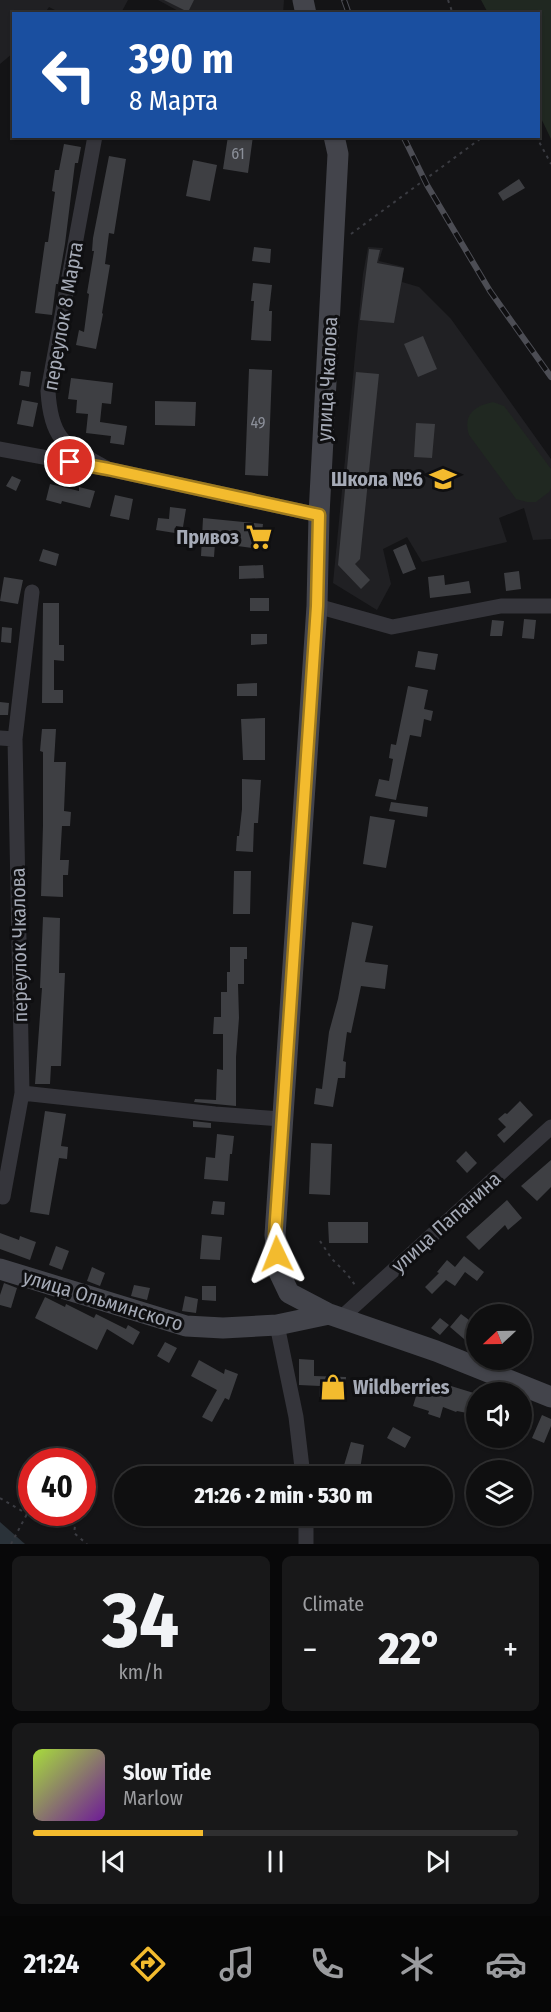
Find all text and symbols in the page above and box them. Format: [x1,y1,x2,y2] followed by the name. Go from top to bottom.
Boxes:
[129,34,234,84] text: 390 m
[30,36,108,114] icon: left
[129,85,218,117] text: 8 Марта
[231,144,245,163] house number: 61
[38,240,88,392] street label: переулок 8 Марта
[312,316,342,442] street label: улица Чкалова
[250,413,266,432] house number: 49
[44,436,95,487] pin
[53,445,86,478] icon: arrive
[428,464,458,494] school or university icon: Школа №6
[331,467,423,491] place label: Школа №6
[244,522,274,552] supermarket icon: Привоз
[176,525,239,549] place label: Привоз
[6,867,32,1023] street label: переулок Чкалова
[386,1167,506,1277] street label: улица Папанина
[245,1222,309,1286] position arrow
[20,1264,186,1336] street label: улица Ольминского
[466,1304,532,1370] north arrow
[466,1304,532,1526] map controls
[318,1372,348,1402] shop icon: Wildberries
[353,1375,450,1399] place label: Wildberries
[466,1382,532,1448] button: sound
[18,1448,96,1526] speed limit sign: 40
[466,1460,532,1526] button: layers
[195,1482,372,1509] text: 21:26 · 2 min · 530 m
[102,1574,179,1668] text: 34
[303,1592,364,1616] text: Climate
[379,1622,442,1676] text: 22°
[303,1630,317,1670] text: −
[503,1630,518,1670] text: +
[118,1660,163,1684] text: km/h
[123,1759,211,1786] text: Slow Tide
[123,1786,183,1810] text: Marlow
[97,1845,130,1878] icon: previous
[259,1845,292,1878] icon: pause
[421,1845,454,1878] icon: next
[127,1943,169,1985] icon: directions
[216,1943,258,1985] icon: music
[306,1943,348,1985] icon: phone
[396,1943,438,1985] icon: climate
[485,1943,527,1985] icon: car
[24,1948,79,1980] text: 21:24

